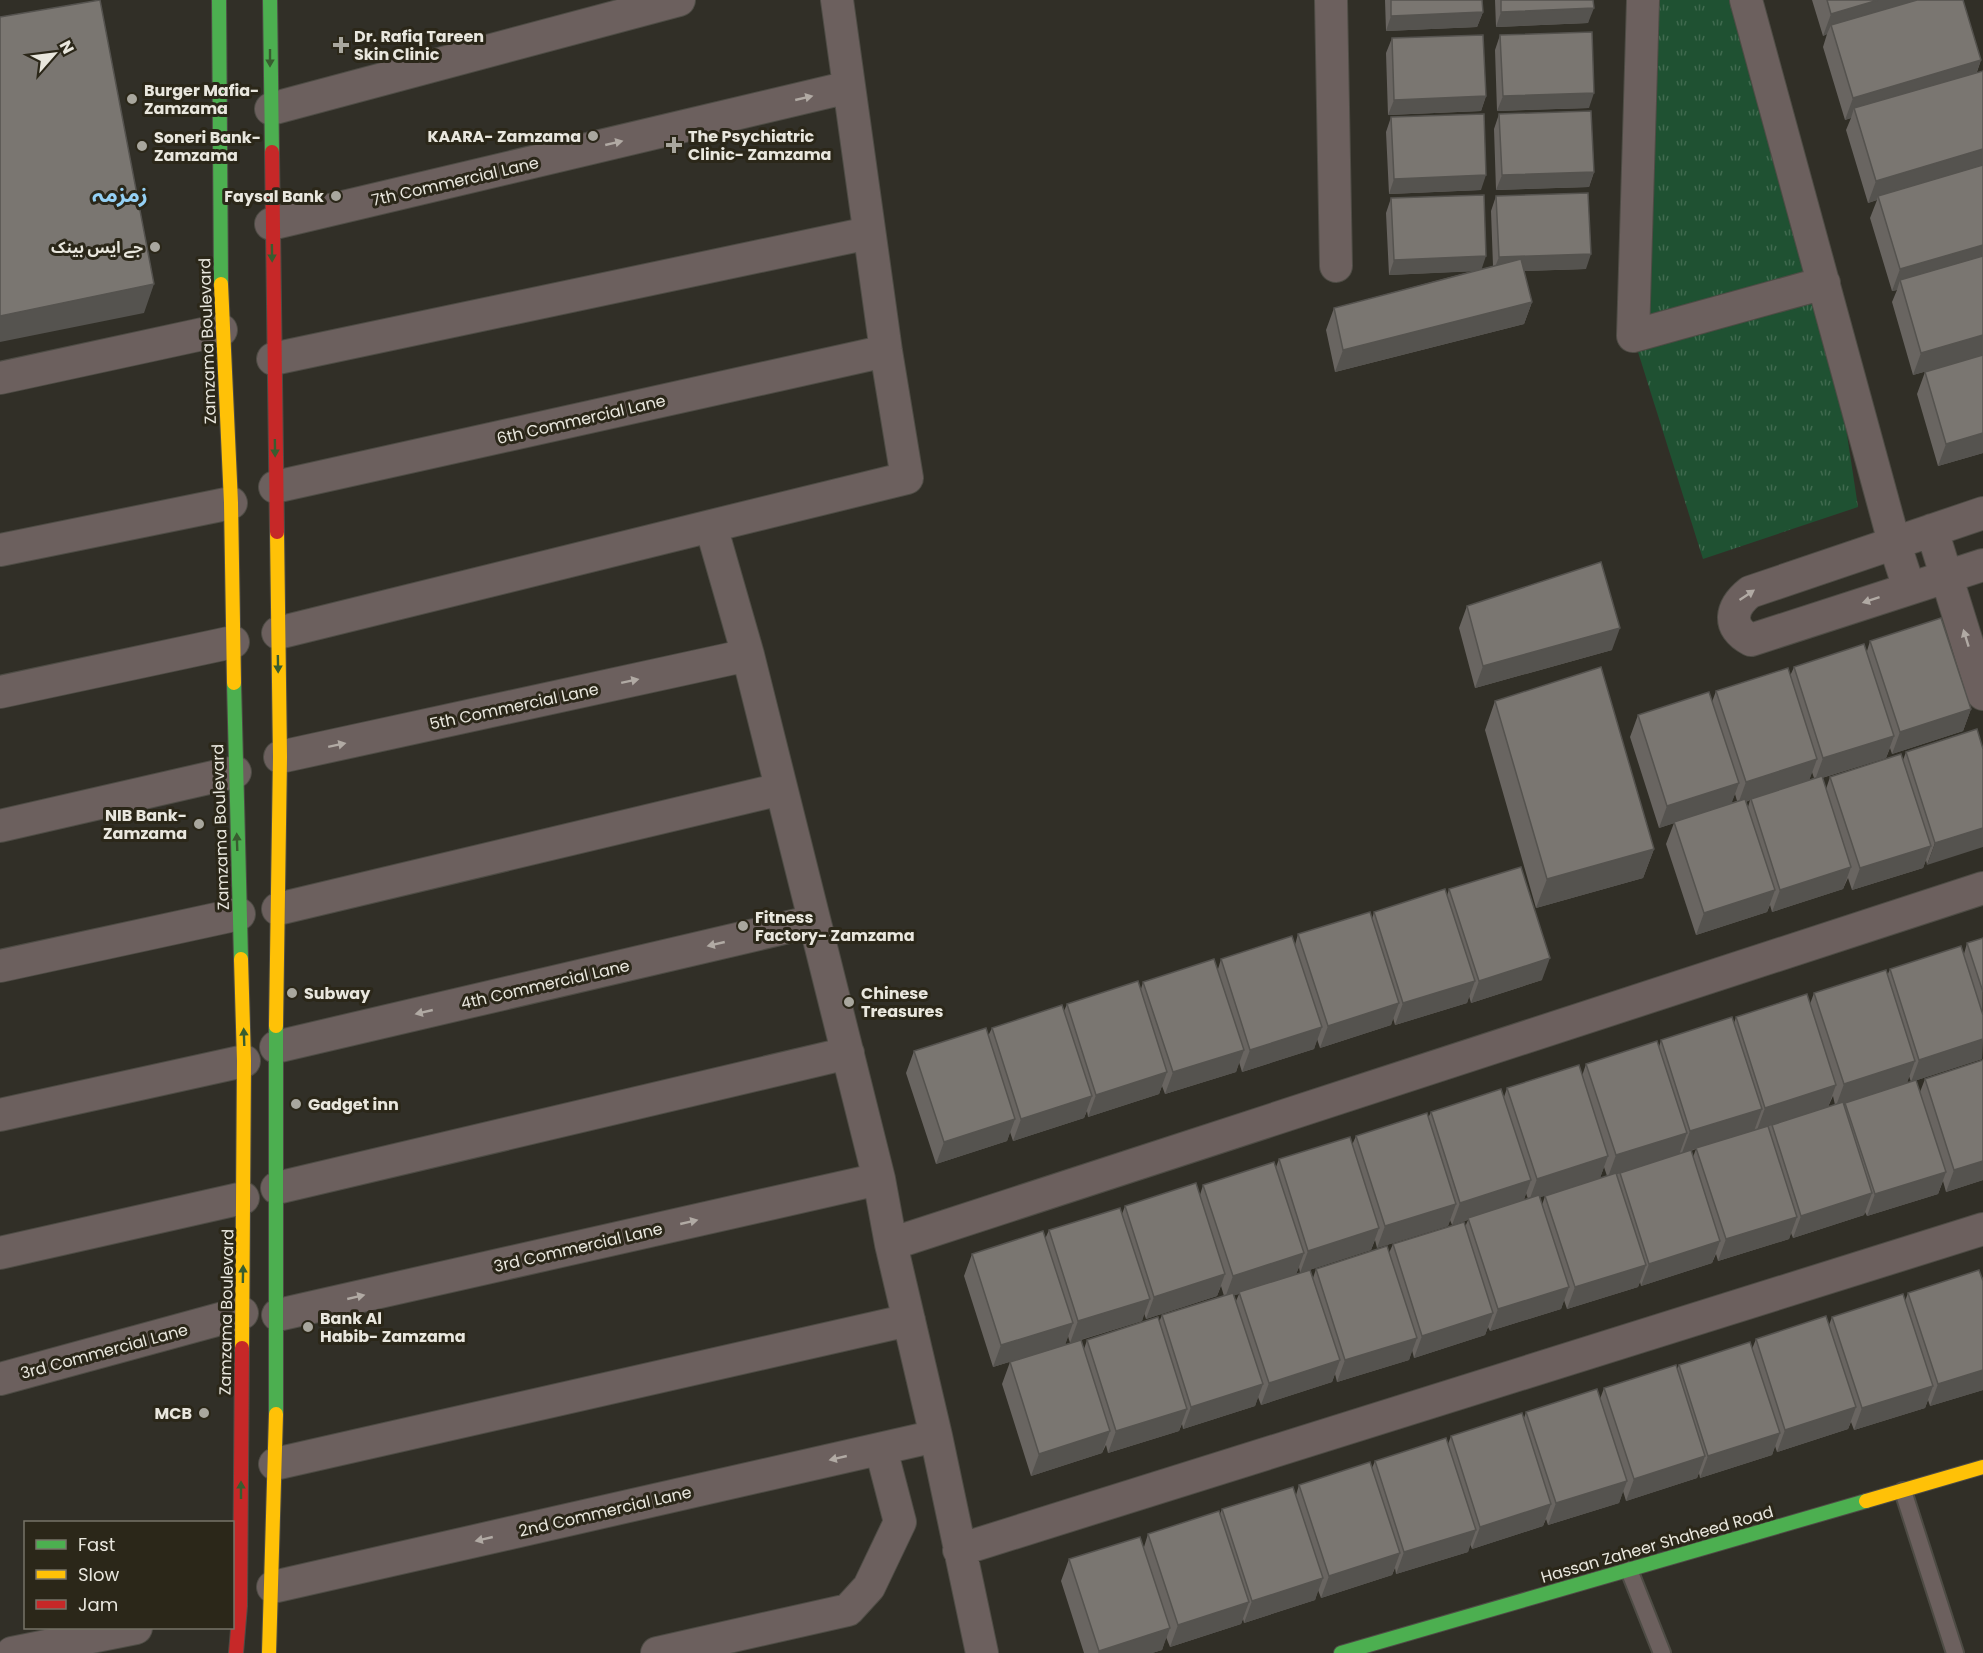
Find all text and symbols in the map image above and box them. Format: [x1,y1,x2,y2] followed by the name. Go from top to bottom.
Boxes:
[24,24,84,84] north arrow
[354,25,484,66] place label: Dr. Rafiq Tareen Skin Clinic
[54,36,80,58] text: N
[332,36,350,54] marker: Dr. Rafiq Tareen Skin Clinic
[265,49,275,68] one-way arrow
[144,79,259,120] place label: Burger Mafia- Zamzama
[125,92,139,106] marker: Burger Mafia- Zamzama
[795,92,813,102] one-way arrow
[427,125,581,148] place label: KAARA- Zamzama
[688,125,831,166] place label: The Psychiatric Clinic- Zamzama
[154,126,261,167] place label: Soneri Bank- Zamzama
[586,129,600,143] marker: KAARA- Zamzama
[665,136,683,154] marker: The Psychiatric Clinic- Zamzama
[605,137,623,147] one-way arrow
[135,139,149,153] marker: Soneri Bank- Zamzama
[369,151,541,212] street label: 7th Commercial Lane
[92,179,148,210] district label: زمزمہ
[224,185,324,208] place label: Faysal Bank
[329,189,343,203] marker: Faysal Bank
[51,236,143,259] place label: جے ایس بینک
[148,240,162,254] marker: جے ایس بینک
[267,244,276,263] one-way arrow
[193,257,222,425] street label: Zamzama Boulevard
[494,389,668,450] street label: 6th Commercial Lane
[270,439,280,458] one-way arrow
[1739,590,1756,601] one-way arrow
[1862,596,1880,606] one-way arrow
[1961,629,1970,647] one-way arrow
[273,655,283,674] one-way arrow
[621,675,639,685] one-way arrow
[427,677,601,736] street label: 5th Commercial Lane
[328,739,346,749] one-way arrow
[206,743,235,911] street label: Zamzama Boulevard
[103,804,187,845] place label: NIB Bank- Zamzama
[192,817,206,831] marker: NIB Bank- Zamzama
[232,832,242,851] one-way arrow
[755,906,915,947] place label: Fitness Factory- Zamzama
[736,919,750,933] marker: Fitness Factory- Zamzama
[707,939,726,949] one-way arrow
[459,954,632,1015] street label: 4th Commercial Lane
[304,982,371,1005] place label: Subway
[861,982,943,1023] place label: Chinese Treasures
[285,986,299,1000] marker: Subway
[842,995,856,1009] marker: Chinese Treasures
[415,1008,434,1018] one-way arrow
[239,1027,248,1046] one-way arrow
[308,1093,399,1116] place label: Gadget inn
[289,1097,303,1111] marker: Gadget inn
[680,1216,698,1226] one-way arrow
[491,1217,665,1278] street label: 3rd Commercial Lane
[214,1229,239,1395] street label: Zamzama Boulevard
[238,1264,247,1283] one-way arrow
[346,1292,365,1302] one-way arrow
[320,1307,466,1348] place label: Bank Al Habib- Zamzama
[18,1318,190,1385] street label: 3rd Commercial Lane
[301,1320,315,1334] marker: Bank Al Habib- Zamzama
[155,1402,192,1425] place label: MCB
[197,1406,211,1420] marker: MCB
[829,1454,848,1463] one-way arrow
[236,1480,246,1499] one-way arrow
[517,1480,694,1543] street label: 2nd Commercial Lane
[1538,1500,1776,1589] street label: Hassan Zaheer Shaheed Road
[24,1521,234,1629] legend
[78,1532,115,1557] text: Fast
[475,1534,494,1544] one-way arrow
[78,1562,120,1587] text: Slow
[78,1592,118,1617] text: Jam

